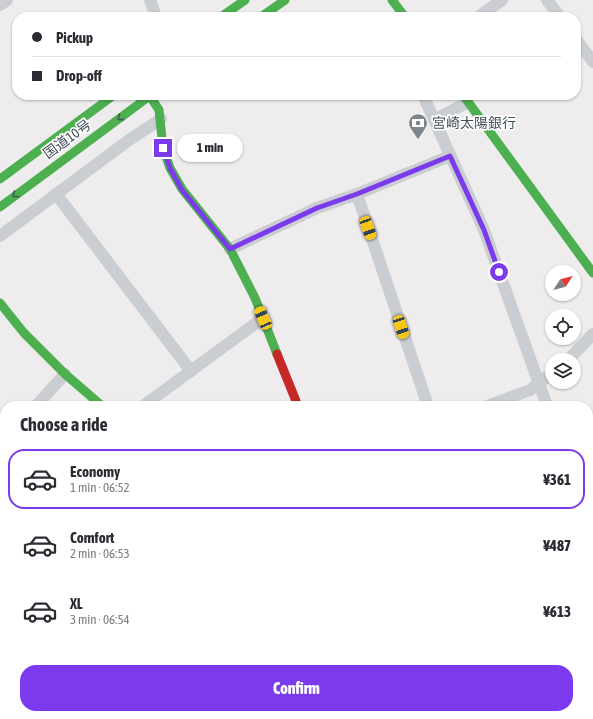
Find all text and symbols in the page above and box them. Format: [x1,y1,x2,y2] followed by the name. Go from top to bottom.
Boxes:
[56,29,93,46] text: Pickup
[56,67,102,84] text: Drop-off
[407,112,429,140] bank icon: 宮崎太陽銀行
[117,113,124,121] one-way arrow
[432,115,516,131] place label: 宮崎太陽銀行
[40,116,94,162] street label: 国道10号
[177,134,243,162] callout: 1 min
[154,139,172,157] route end
[197,140,223,155] text: 1 min
[13,190,20,197] one-way arrow
[358,215,378,241] car
[490,263,508,281] route start
[545,265,581,301] north arrow
[545,265,581,389] map controls
[253,305,273,331] car
[545,309,581,345] button: locate
[392,314,410,340] car
[545,353,581,389] button: layers
[20,414,108,435] text: Choose a ride
[22,461,58,497] icon: car
[70,463,120,480] text: Economy
[543,471,571,488] text: ¥361
[70,480,130,495] text: 1 min · 06:52
[22,527,58,563] icon: car
[70,529,114,546] text: Comfort
[543,537,571,554] text: ¥487
[70,546,130,561] text: 2 min · 06:53
[22,593,58,629] icon: car
[70,595,83,612] text: XL
[543,603,571,620] text: ¥613
[70,612,130,627] text: 3 min · 06:54
[20,665,573,711] button: Confirm

